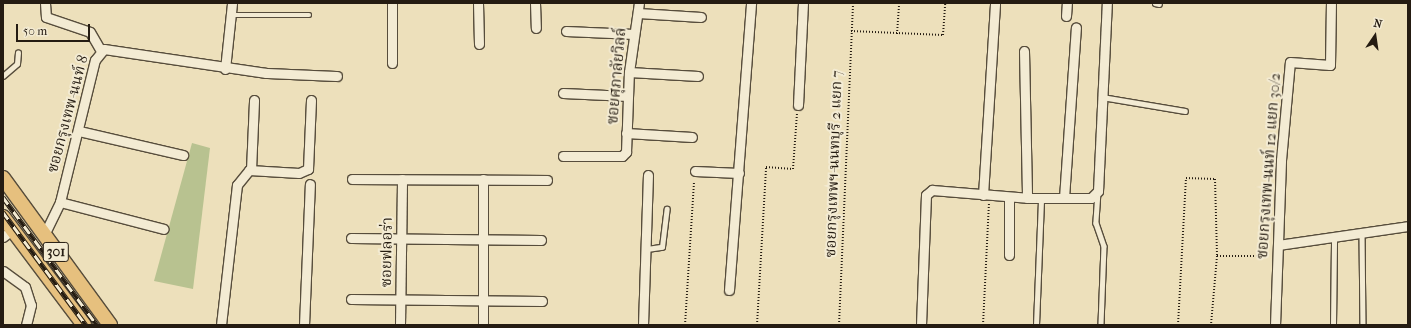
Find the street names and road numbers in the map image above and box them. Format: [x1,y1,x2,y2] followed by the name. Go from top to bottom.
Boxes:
[604,27,630,125] street label: ซอยศุภาลัยวิลล์
[44,53,92,175] street label: ซอยกรุงเทพ-นนท์ 8
[822,70,846,258] street label: ซอยกรุงเทพฯ-นนทบุรี 2 แยก 7
[1254,72,1284,260] street label: ซอยกรุงเทพ-นนท์ 12 แยก 30/2
[377,217,397,287] street label: ซอยฟลอร่า
[42,240,70,264] road number: 301

